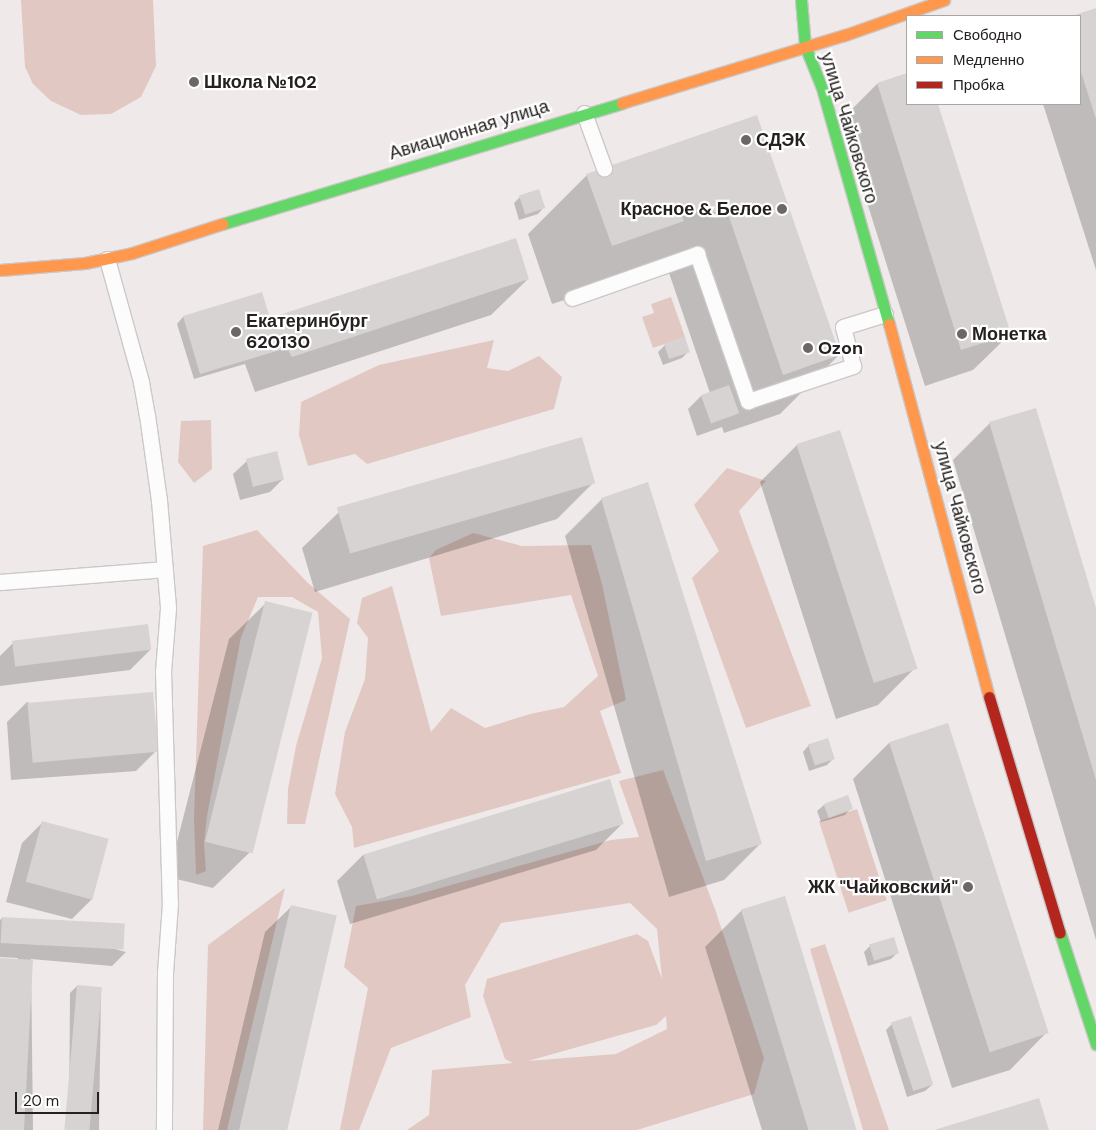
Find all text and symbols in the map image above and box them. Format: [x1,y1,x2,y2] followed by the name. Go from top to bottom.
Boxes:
[906,15,1081,105] legend
[953,25,1022,45] text: Свободно
[816,50,882,206] street label: улица Чайковского
[953,50,1024,70] text: Медленно
[204,71,317,93] place label: Школа №102
[953,75,1004,95] text: Пробка
[188,76,200,88] marker: Школа №102
[387,95,551,165] street label: Авиационная улица
[756,129,805,151] place label: СДЭК
[740,134,752,146] marker: СДЭК
[620,198,772,220] place label: Красное & Белое
[776,203,788,215] marker: Красное & Белое
[246,311,368,354] place label: Екатеринбург 620130
[972,323,1046,345] place label: Монетка
[230,326,242,338] marker: Екатеринбург 620130
[956,328,968,340] marker: Монетка
[818,337,863,359] place label: Ozon
[802,342,814,354] marker: Ozon
[929,439,991,597] street label: улица Чайковского
[808,876,958,898] place label: ЖК "Чайковский"
[962,881,974,893] marker: ЖК "Чайковский"
[18,1082,101,1114] scale bar
[23,1091,59,1111] text: 20 m

